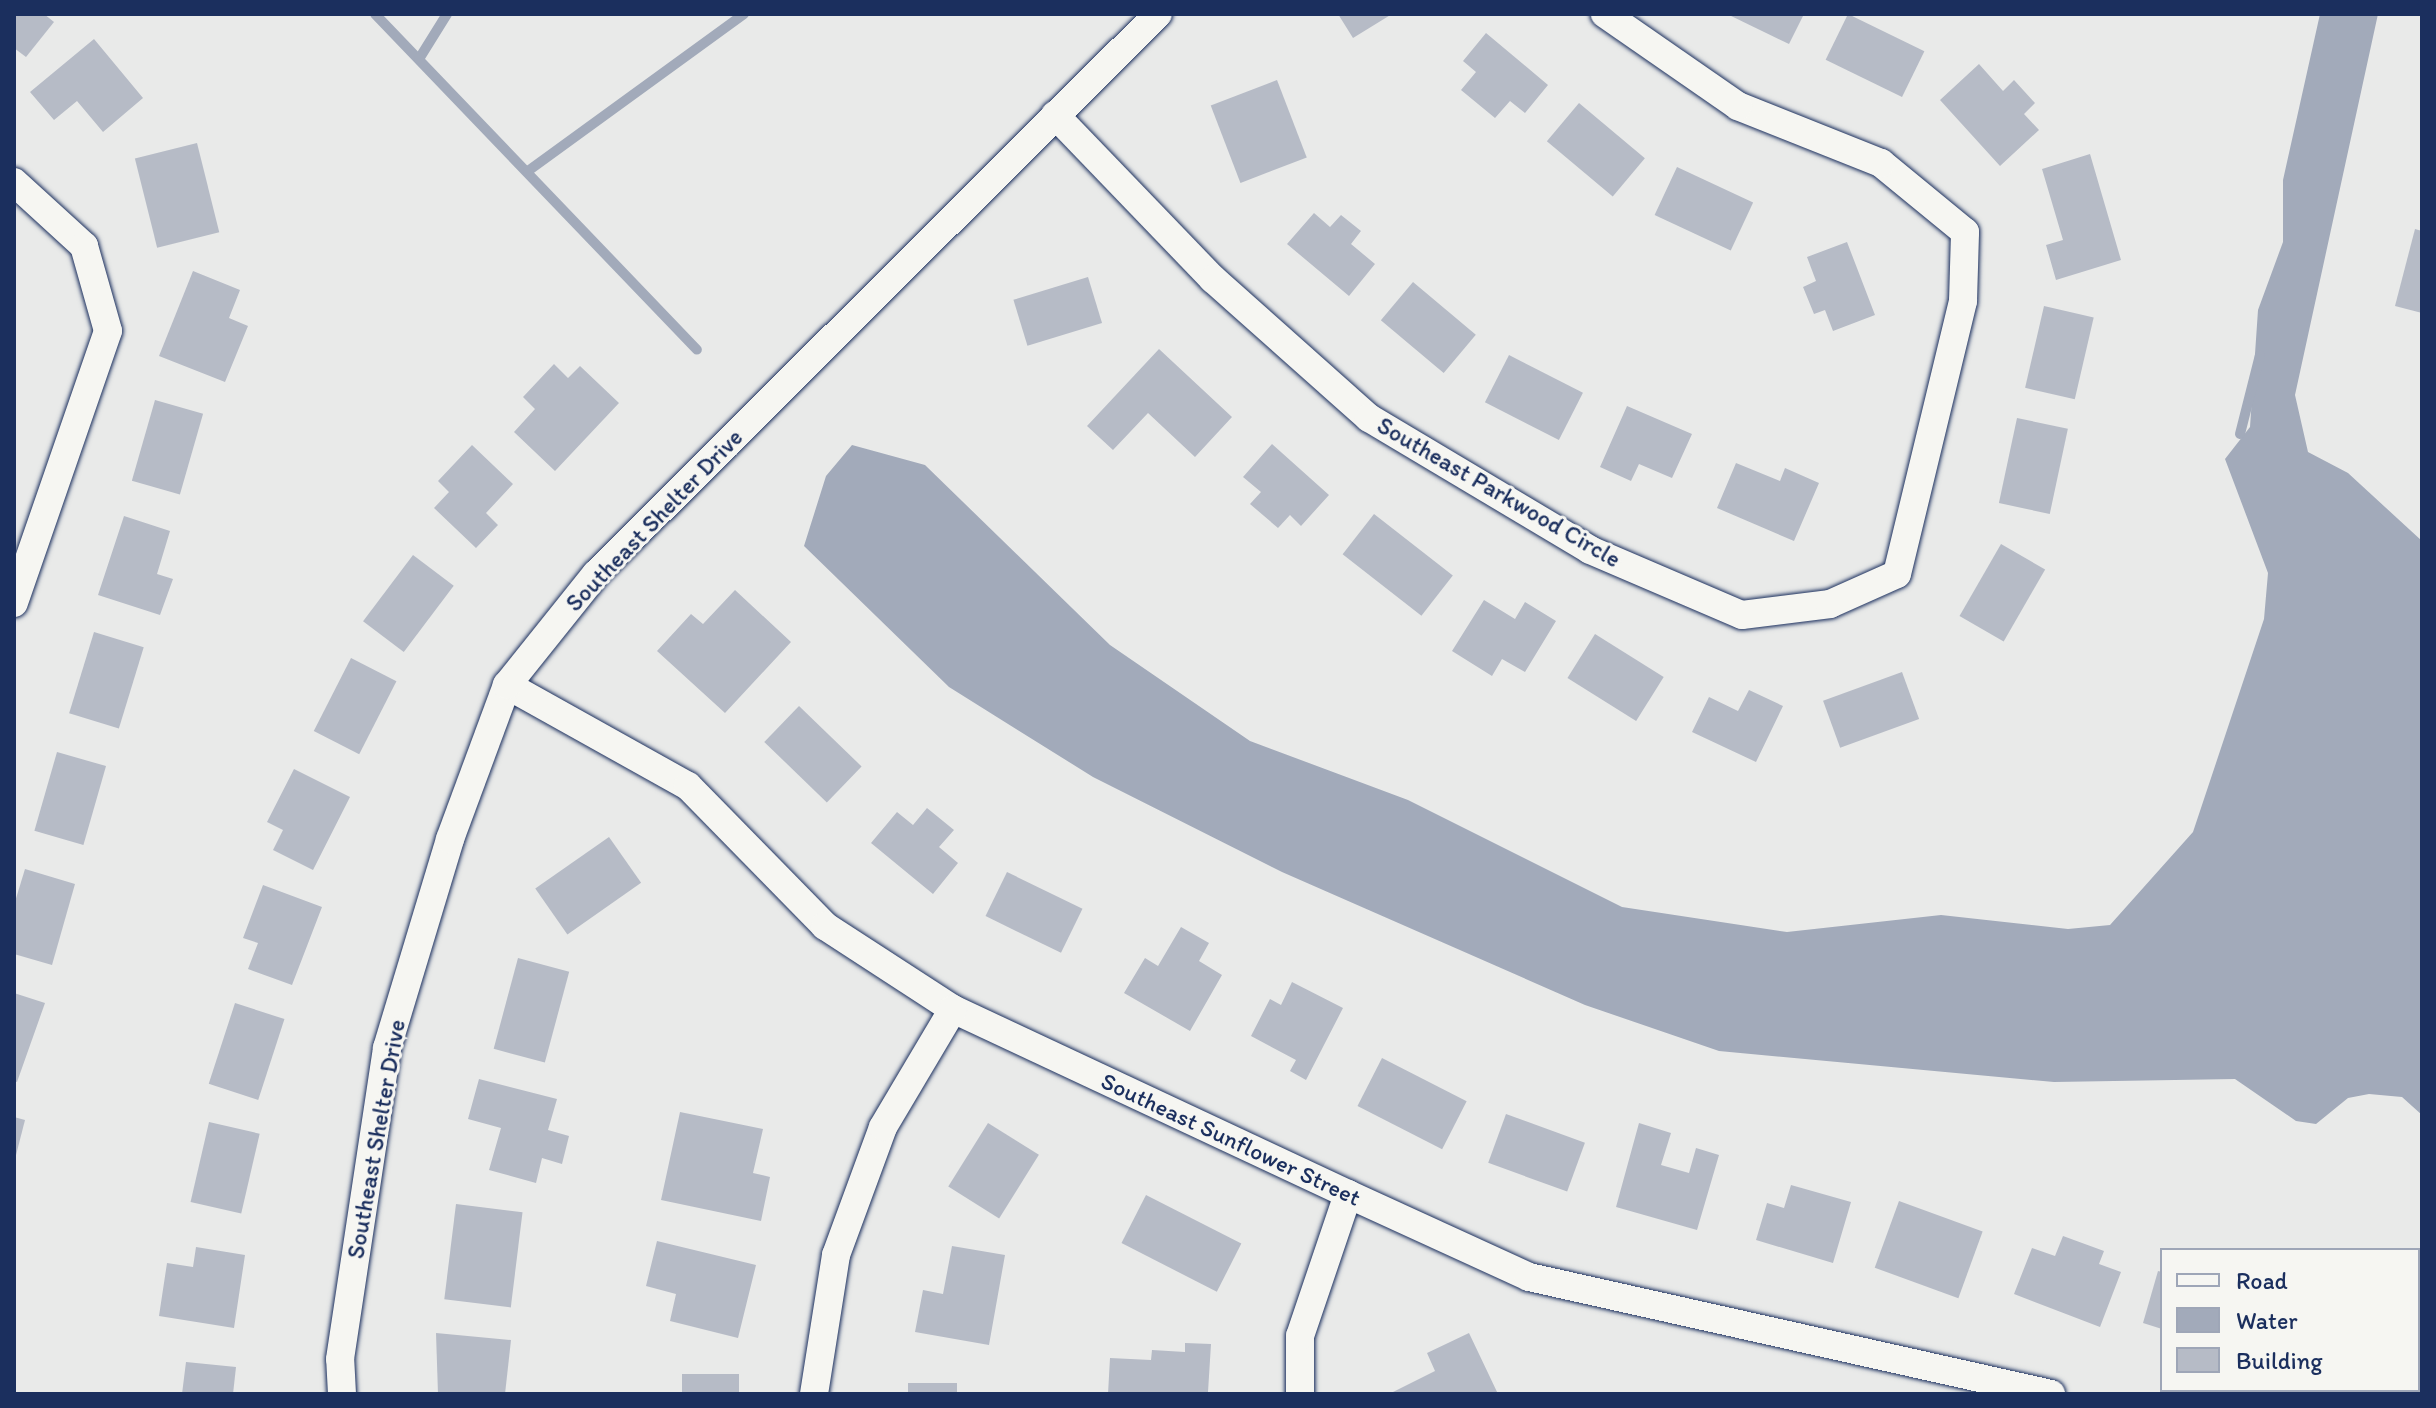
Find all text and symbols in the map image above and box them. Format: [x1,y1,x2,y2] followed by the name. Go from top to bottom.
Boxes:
[1372,410,1626,574] street label: Southeast Parkwood Circle
[559,422,749,618] street label: Southeast Shelter Drive
[341,1017,411,1261] street label: Southeast Shelter Drive
[1096,1066,1366,1212] street label: Southeast Sunflower Street
[2160,1248,2420,1392] legend
[2236,1266,2288,1295] text: Road
[2236,1306,2298,1335] text: Water
[2236,1346,2323,1375] text: Building

